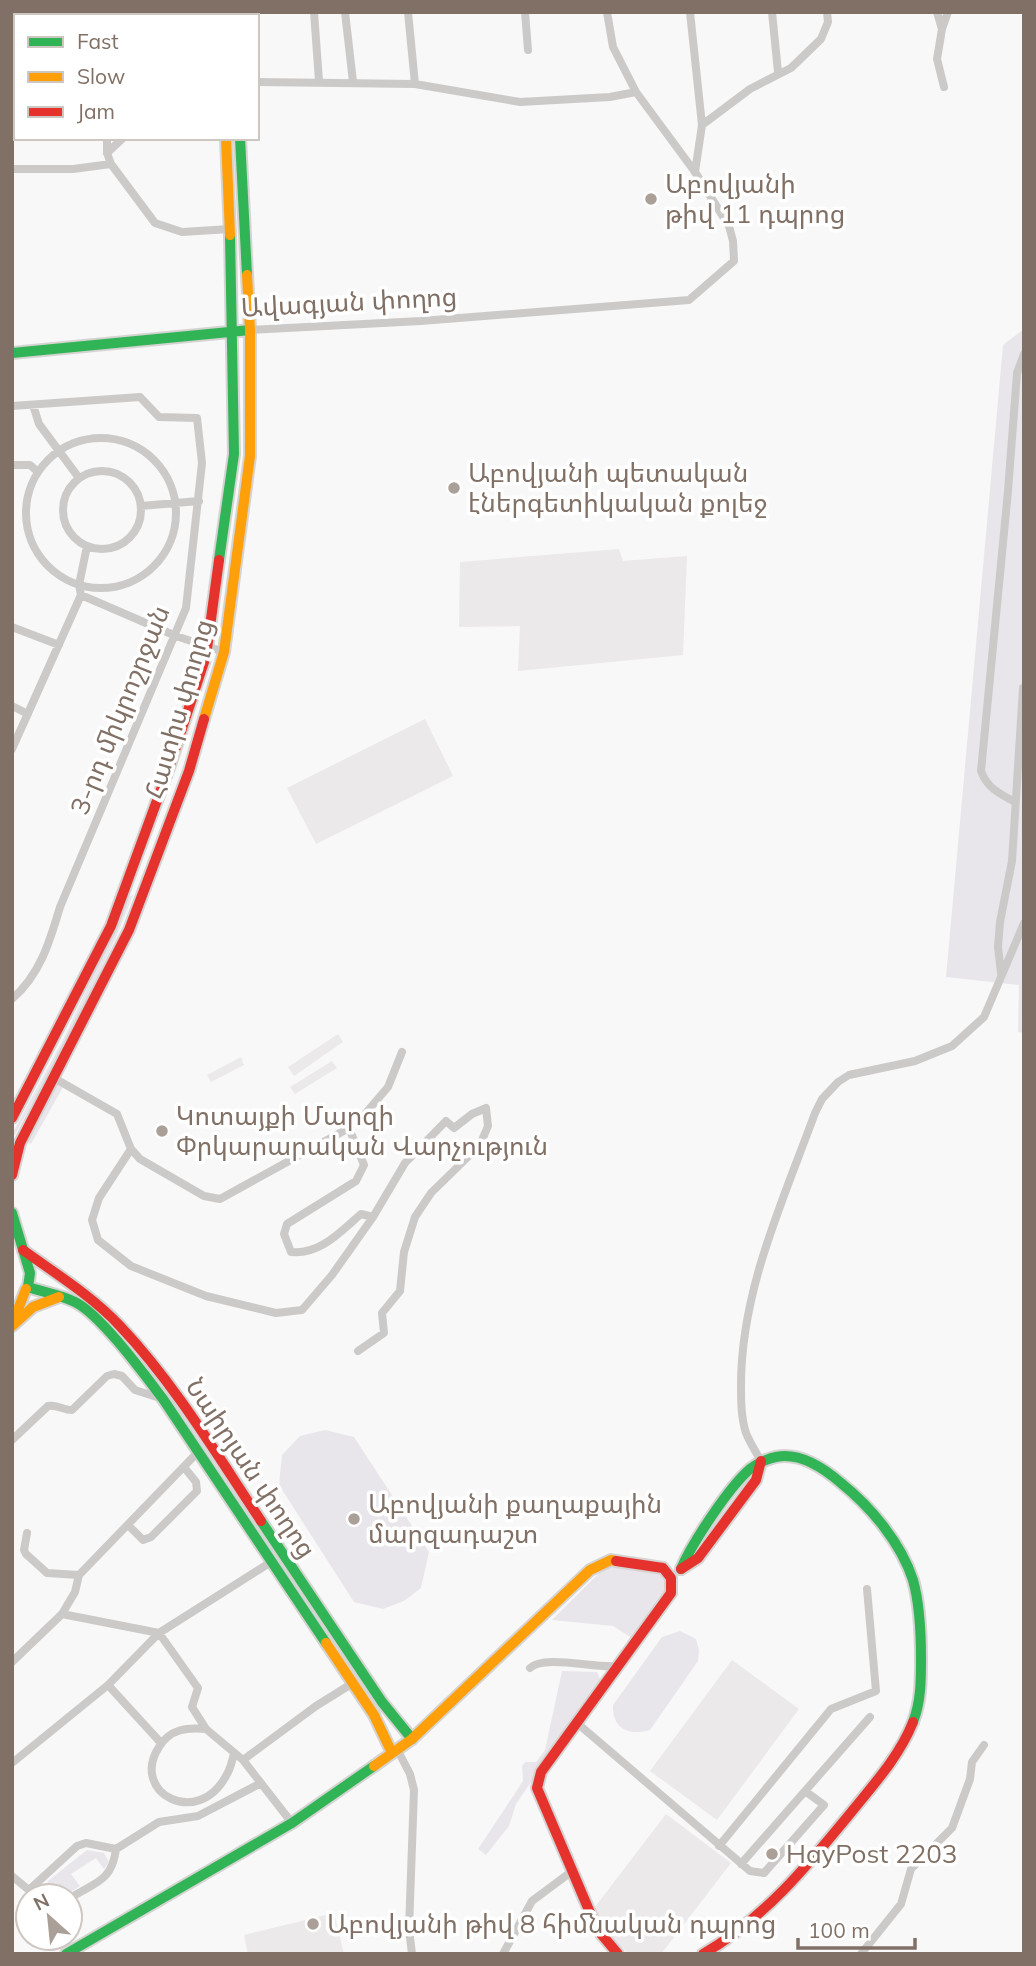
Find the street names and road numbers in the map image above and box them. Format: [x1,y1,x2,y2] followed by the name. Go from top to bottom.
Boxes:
[240,279,458,324] street label: Ավագյան փողոց
[62,600,177,819] street label: 3-րդ միկրոշրջան
[137,615,220,802] street label: Հատիս փողոց
[179,1371,324,1564] street label: Նաիրյան փողոց

